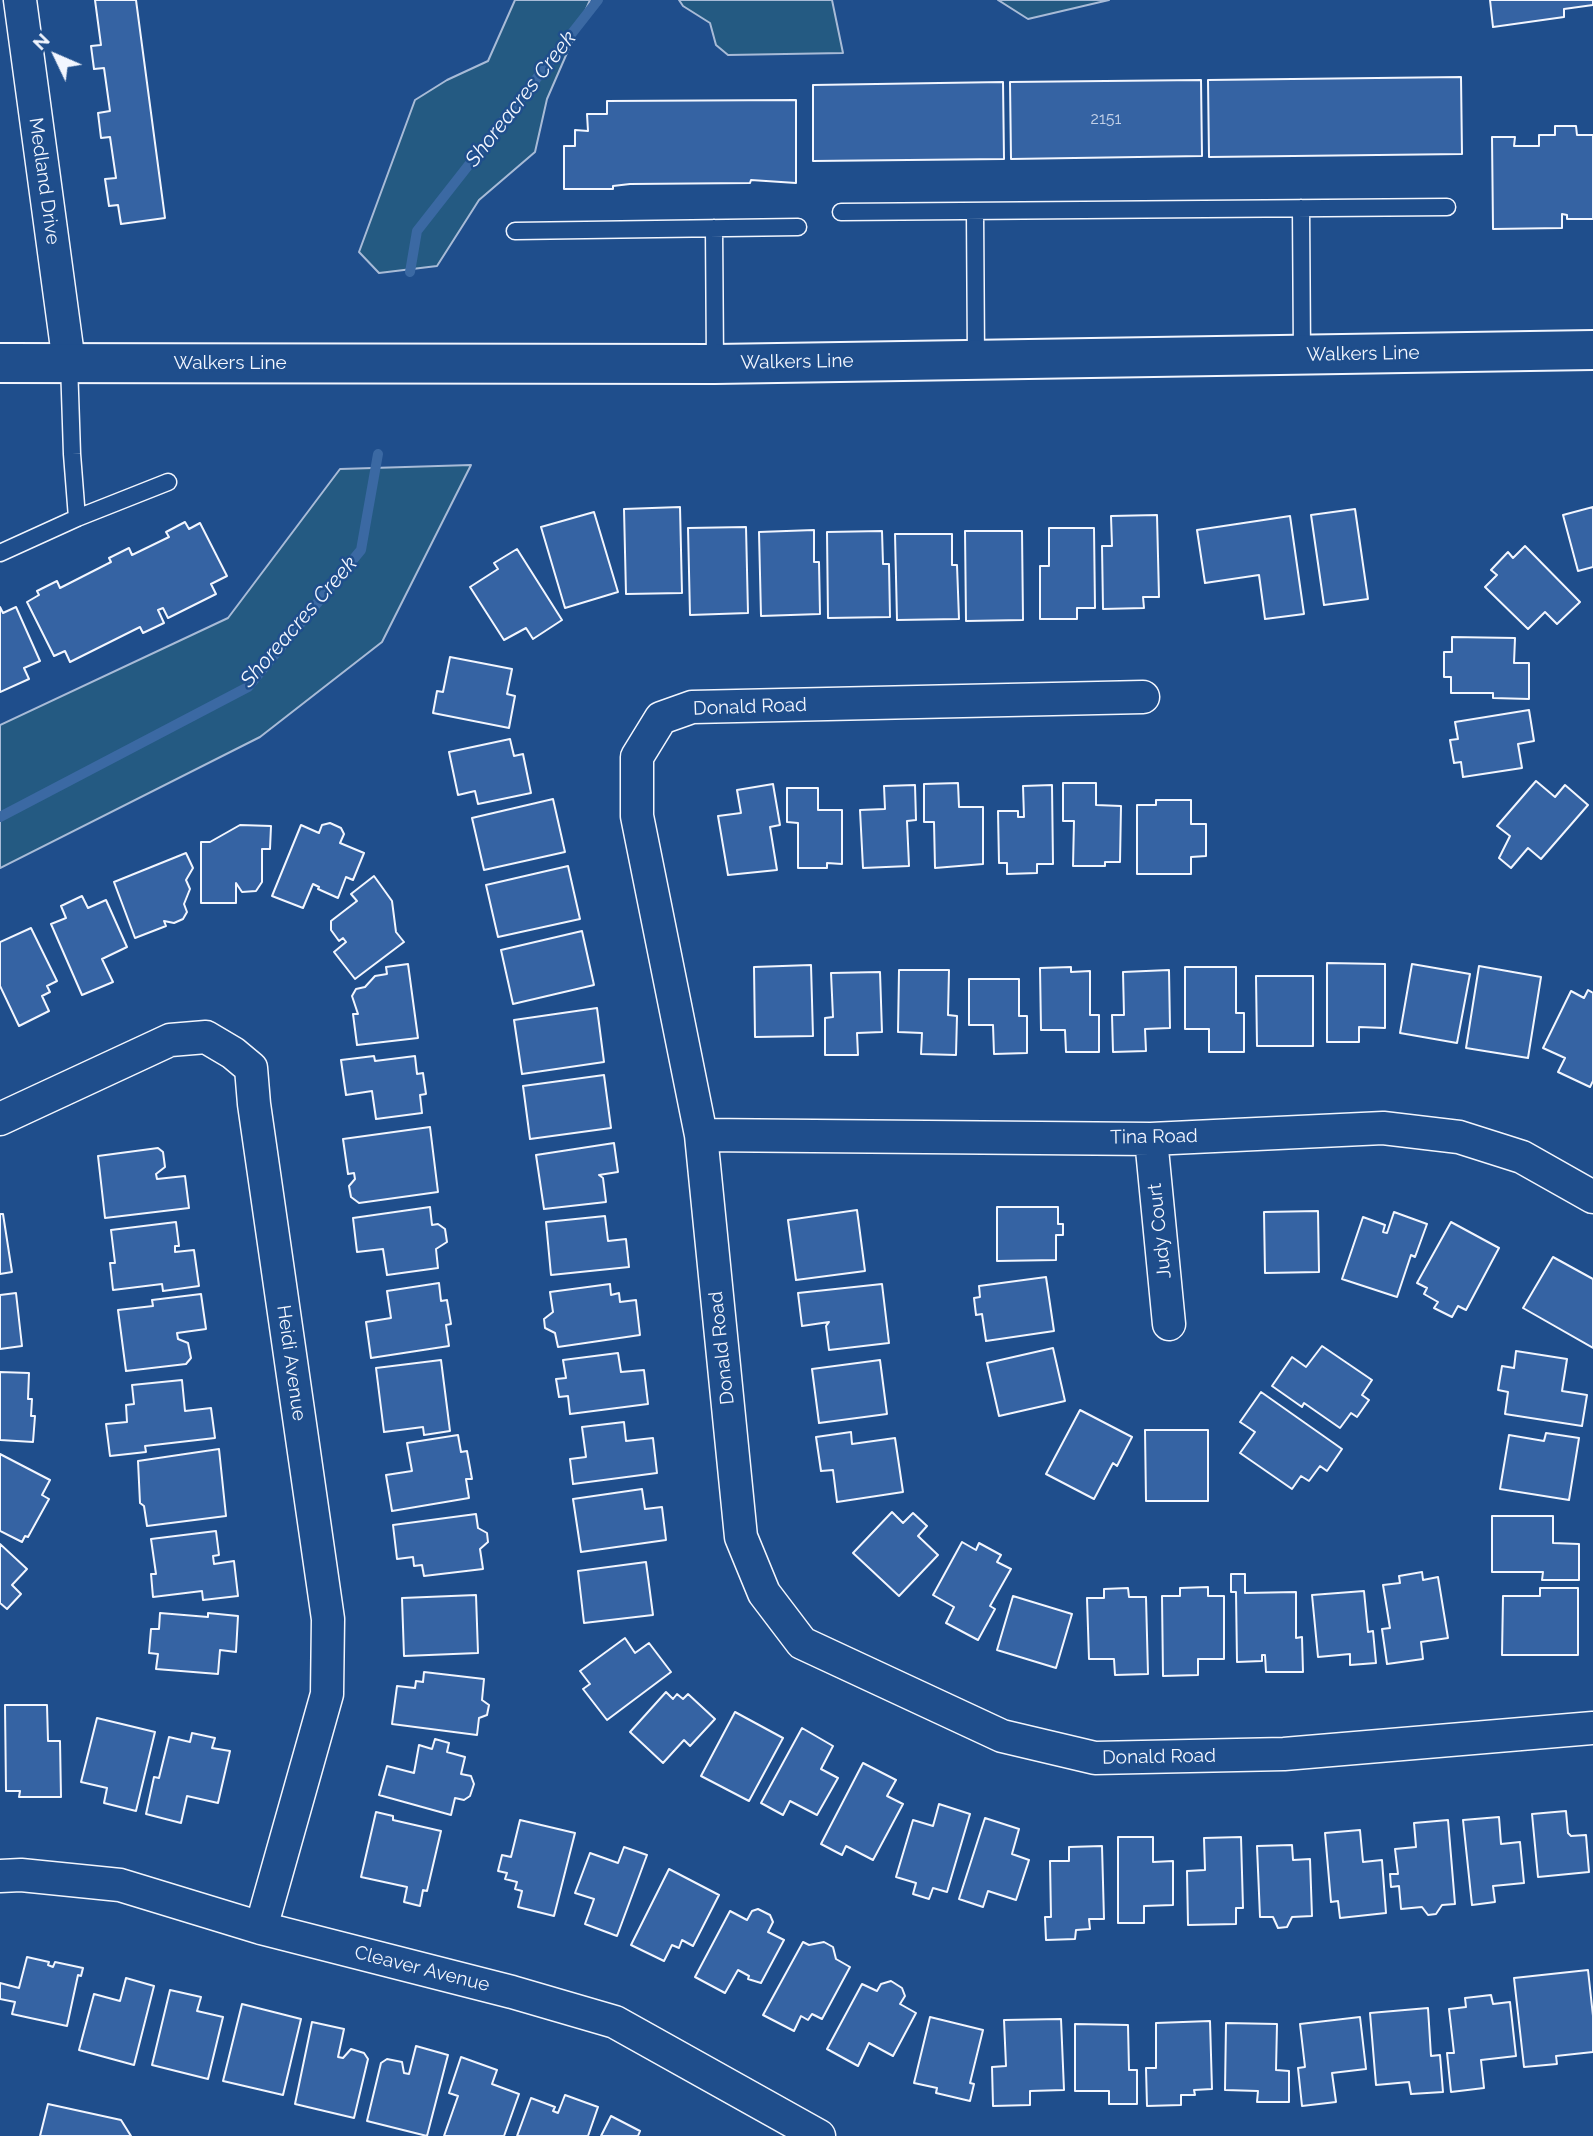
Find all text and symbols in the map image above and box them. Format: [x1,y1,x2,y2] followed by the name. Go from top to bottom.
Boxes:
[21,21,91,91] north arrow
[460,26,582,172] water label: Shoreacres Creek
[28,29,54,54] text: N
[1091,109,1121,129] house number: 2151
[24,116,64,246] street label: Medland Drive
[1306,342,1420,366] street label: Walkers Line
[740,350,854,374] street label: Walkers Line
[173,352,287,374] street label: Walkers Line
[235,551,363,693] water label: Shoreacres Creek
[693,694,807,720] street label: Donald Road
[1110,1125,1198,1149] street label: Tina Road
[1144,1182,1176,1280] street label: Judy Court
[705,1290,739,1406] street label: Donald Road
[272,1304,310,1422] street label: Heidi Avenue
[1102,1745,1216,1769] street label: Donald Road
[352,1941,492,1997] street label: Cleaver Avenue

